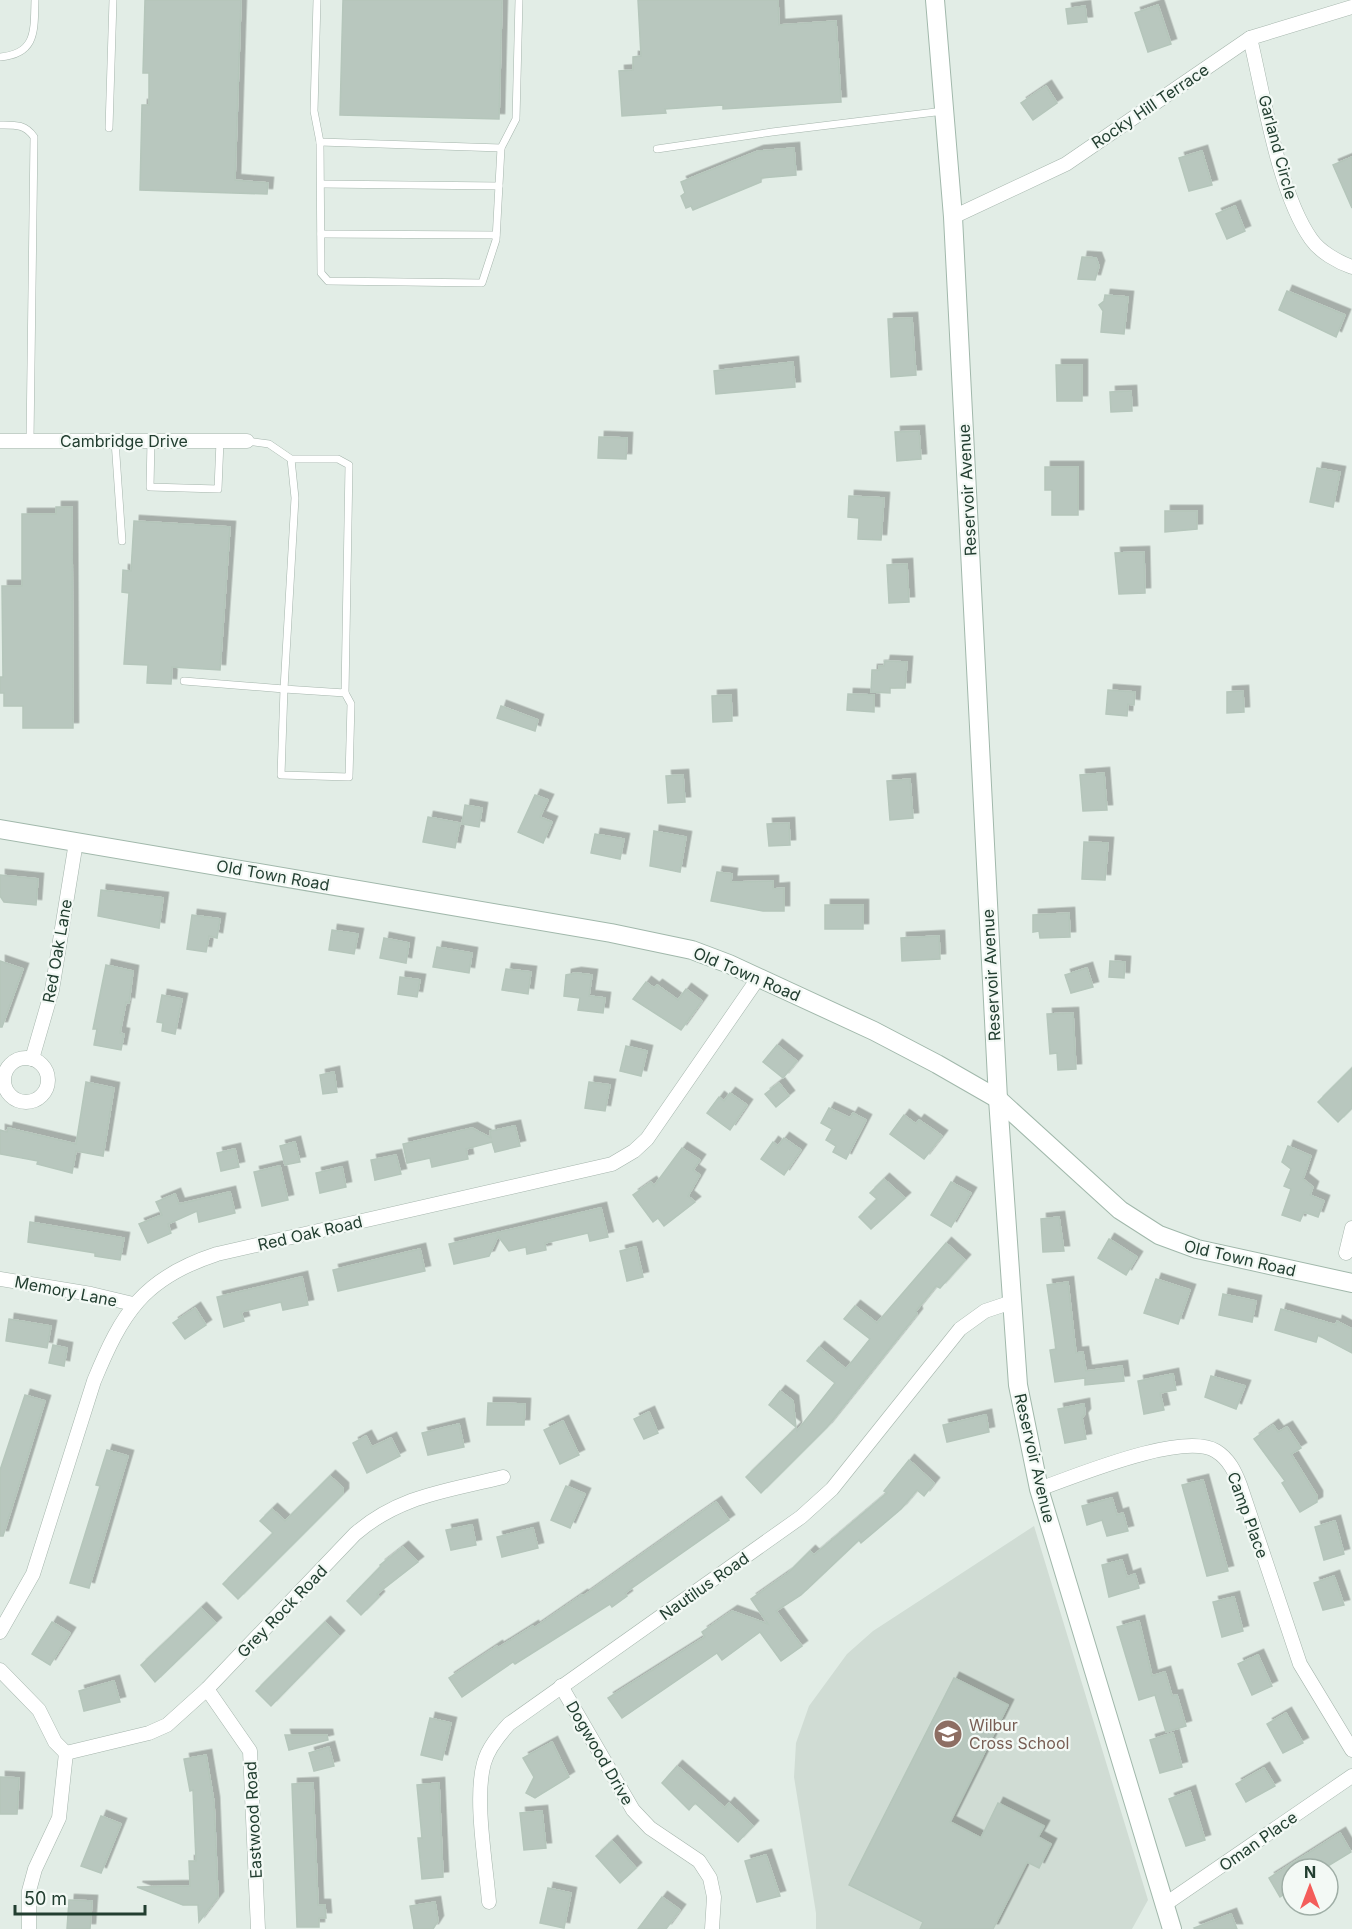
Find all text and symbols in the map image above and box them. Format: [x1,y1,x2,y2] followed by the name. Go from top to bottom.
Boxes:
[1088,59,1212,153] street label: Rocky Hill Terrace
[1254,93,1302,201] street label: Garland Circle
[954,423,980,557] street label: Reservoir Avenue
[60,431,188,451] street label: Cambridge Drive
[215,855,331,895] street label: Old Town Road
[38,898,76,1004] street label: Red Oak Lane
[978,908,1004,1042] street label: Reservoir Avenue
[690,942,804,1006] street label: Old Town Road
[256,1211,364,1255] street label: Red Oak Road
[1182,1235,1298,1281] street label: Old Town Road
[13,1271,119,1311] street label: Memory Lane
[1010,1391,1060,1525] street label: Reservoir Avenue
[1223,1469,1273,1561] street label: Camp Place
[655,1548,753,1624] street label: Nautilus Road
[233,1561,331,1661] street label: Grey Rock Road
[562,1697,638,1809] street label: Dogwood Drive
[969,1715,1069,1753] place label: Wilbur Cross School
[932,1718,964,1750] school or university icon: Wilbur Cross School
[240,1761,266,1879] street label: Eastwood Road
[1215,1807,1301,1875] street label: Oman Place
[1280,1857,1340,1917] north arrow
[1304,1862,1316,1882] text: N
[15,1878,146,1916] scale bar
[24,1888,67,1909] text: 50 m

